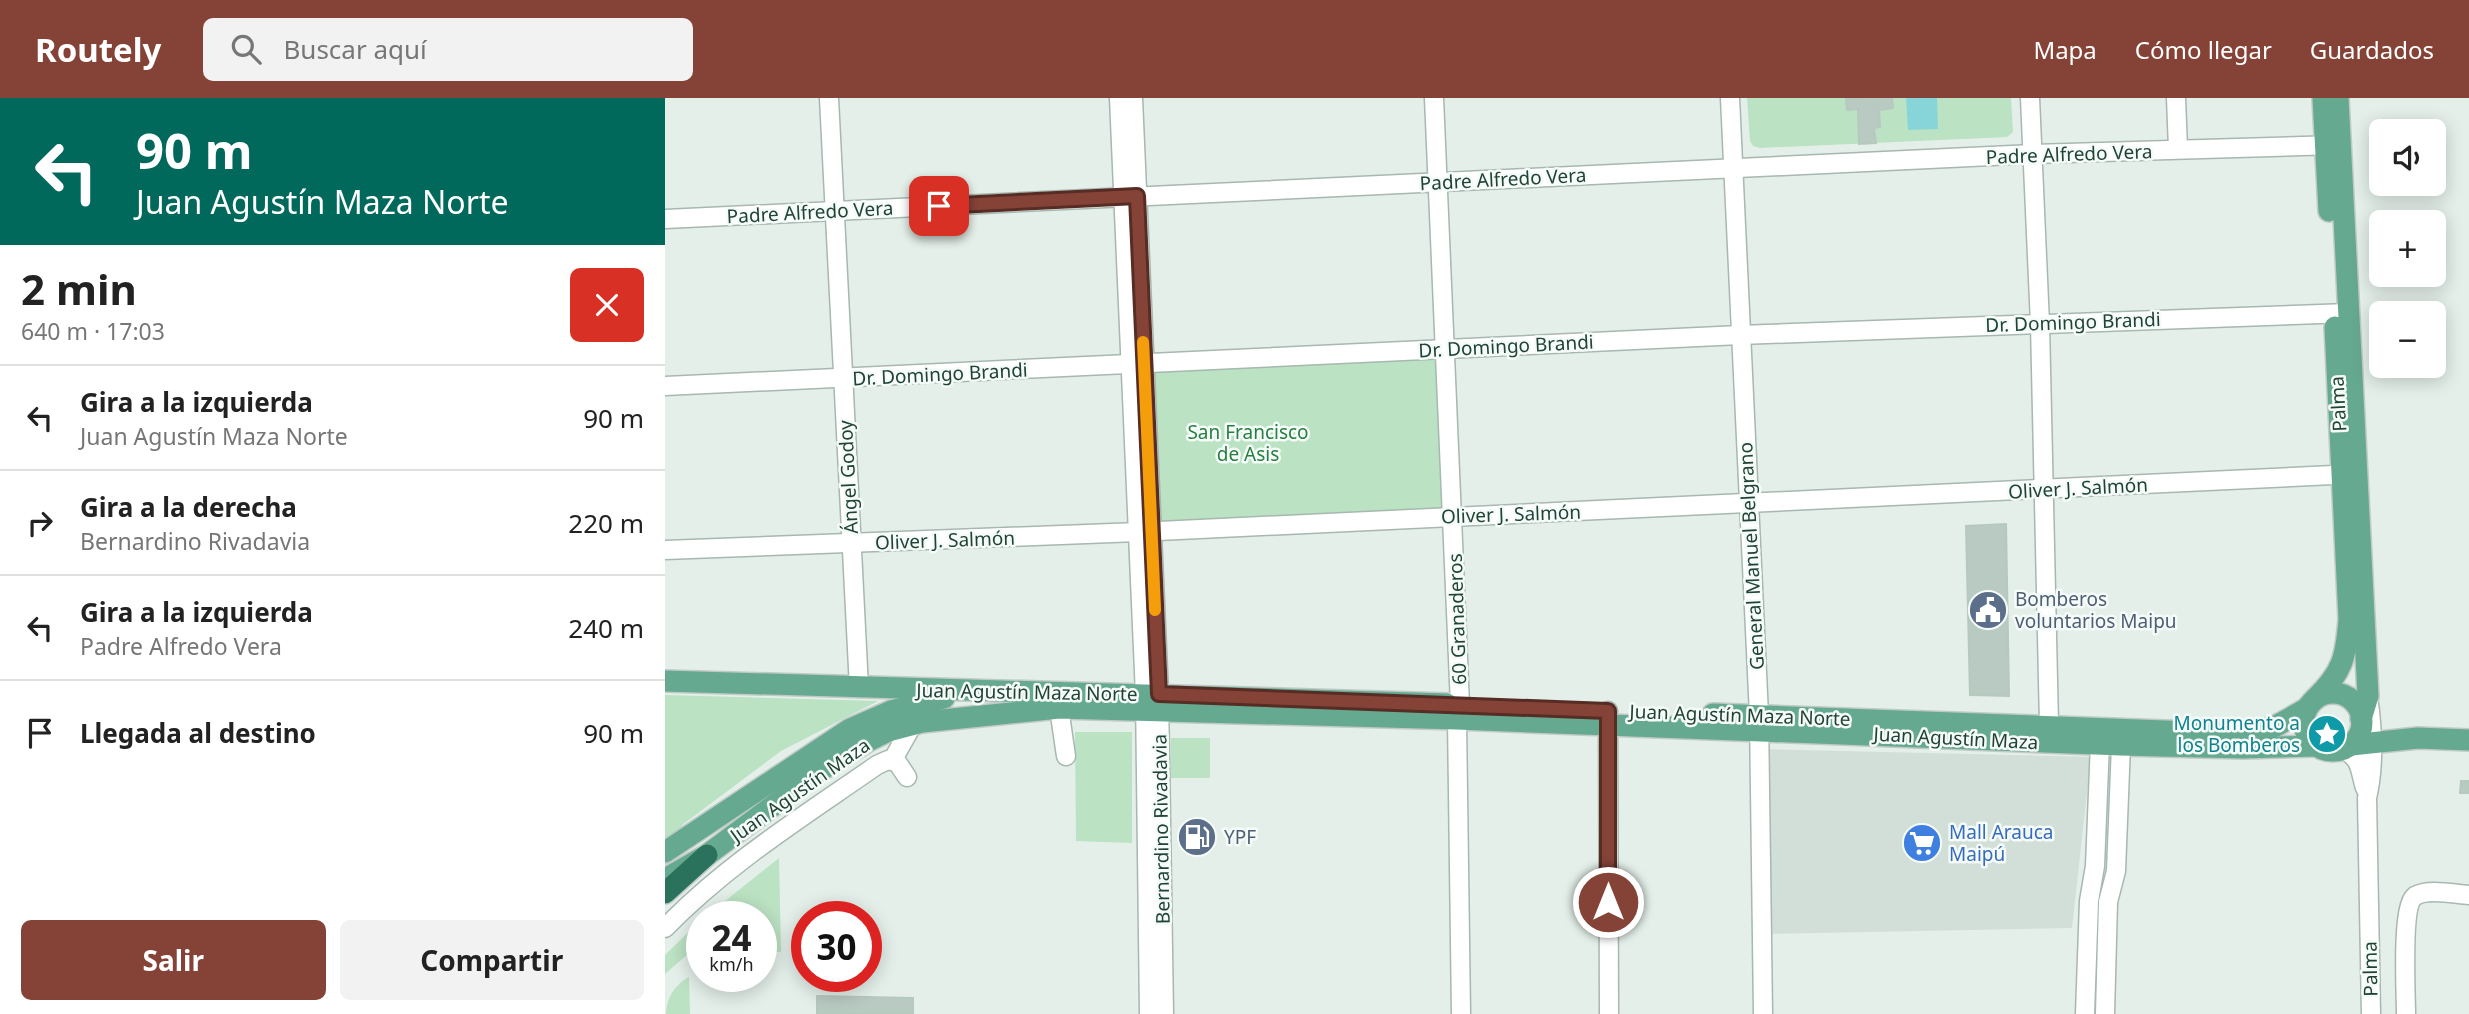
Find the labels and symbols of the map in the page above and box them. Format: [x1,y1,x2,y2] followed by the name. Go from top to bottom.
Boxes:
[1985,138,2153,170] street label: Padre Alfredo Vera
[1419,162,1587,196] street label: Padre Alfredo Vera
[909,176,969,236] pin
[726,195,894,229] street label: Padre Alfredo Vera
[1985,306,2161,338] street label: Dr. Domingo Brandi
[1418,328,1594,364] street label: Dr. Domingo Brandi
[852,356,1028,392] street label: Dr. Domingo Brandi
[2324,376,2352,432] street label: Palma
[832,419,864,535] street label: Ángel Godoy
[1187,419,1309,467] park label: San Francisco de Asis
[1732,442,1770,670] street label: General Manuel Belgrano
[2007,471,2149,505] street label: Oliver J. Salmón
[1441,499,1581,529] street label: Oliver J. Salmón
[875,525,1015,555] street label: Oliver J. Salmón
[1442,553,1472,685] street label: 60 Granaderos
[2015,586,2177,634] place label: Bomberos voluntarios Maipu
[1967,589,2009,631] public building icon: Bomberos voluntarios Maipu
[914,677,1138,707] street label: Juan Agustín Maza Norte
[1627,698,1851,732] street label: Juan Agustín Maza Norte
[2174,710,2300,758] place label: Monumento a los Bomberos
[2306,713,2348,755] place icon: Monumento a los Bomberos
[1871,721,2039,755] street label: Juan Agustín Maza
[723,732,875,849] street label: Juan Agustín Maza
[1146,734,1176,924] street label: Bernardino Rivadavia
[1176,816,1218,858] fuel station icon: YPF
[1949,819,2053,867] place label: Mall Arauca Maipú
[1901,822,1943,864] supermarket icon: Mall Arauca Maipú
[1224,824,1256,850] place label: YPF
[1571,865,1645,939] position arrow
[791,901,882,992] speed limit sign: 30
[2357,941,2383,997] street label: Palma

